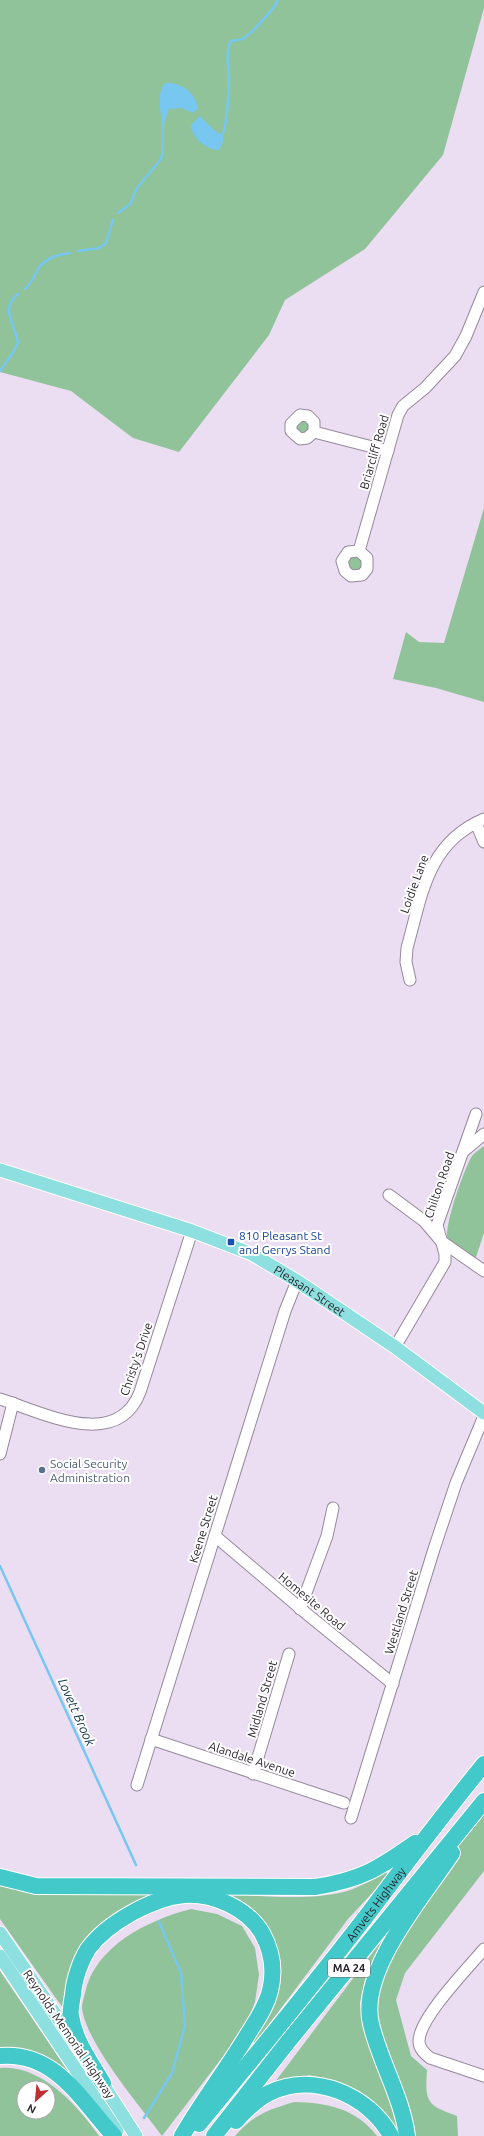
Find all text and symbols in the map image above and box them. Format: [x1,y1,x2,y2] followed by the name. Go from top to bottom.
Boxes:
[357,413,391,491] street label: Briarcliff Road
[397,853,431,915] street label: Loidie Lane
[422,1150,456,1220] street label: Chilton Road
[239,1229,331,1256] place label: 810 Pleasant St and Gerrys Stand
[226,1237,236,1247] marker: 810 Pleasant St and Gerrys Stand
[272,1262,348,1318] street label: Pleasant Street
[117,1321,155,1397] street label: Christy's Drive
[50,1457,130,1484] place label: Social Security Administration
[37,1465,47,1475] marker: Social Security Administration
[187,1493,220,1564] street label: Keene Street
[382,1568,420,1655] street label: Westland Street
[276,1570,348,1632] street label: Homesite Road
[245,1659,279,1739] street label: Midland Street
[56,1676,98,1748] water label: Lovett Brook
[207,1739,297,1779] street label: Alandale Avenue
[343,1864,408,1944] street label: Amvets Highway
[328,1959,370,1977] road number: MA 24
[21,1967,117,2101] street label: Reynolds Memorial Highway
[16,2080,56,2120] north arrow
[25,2102,38,2116] text: N

